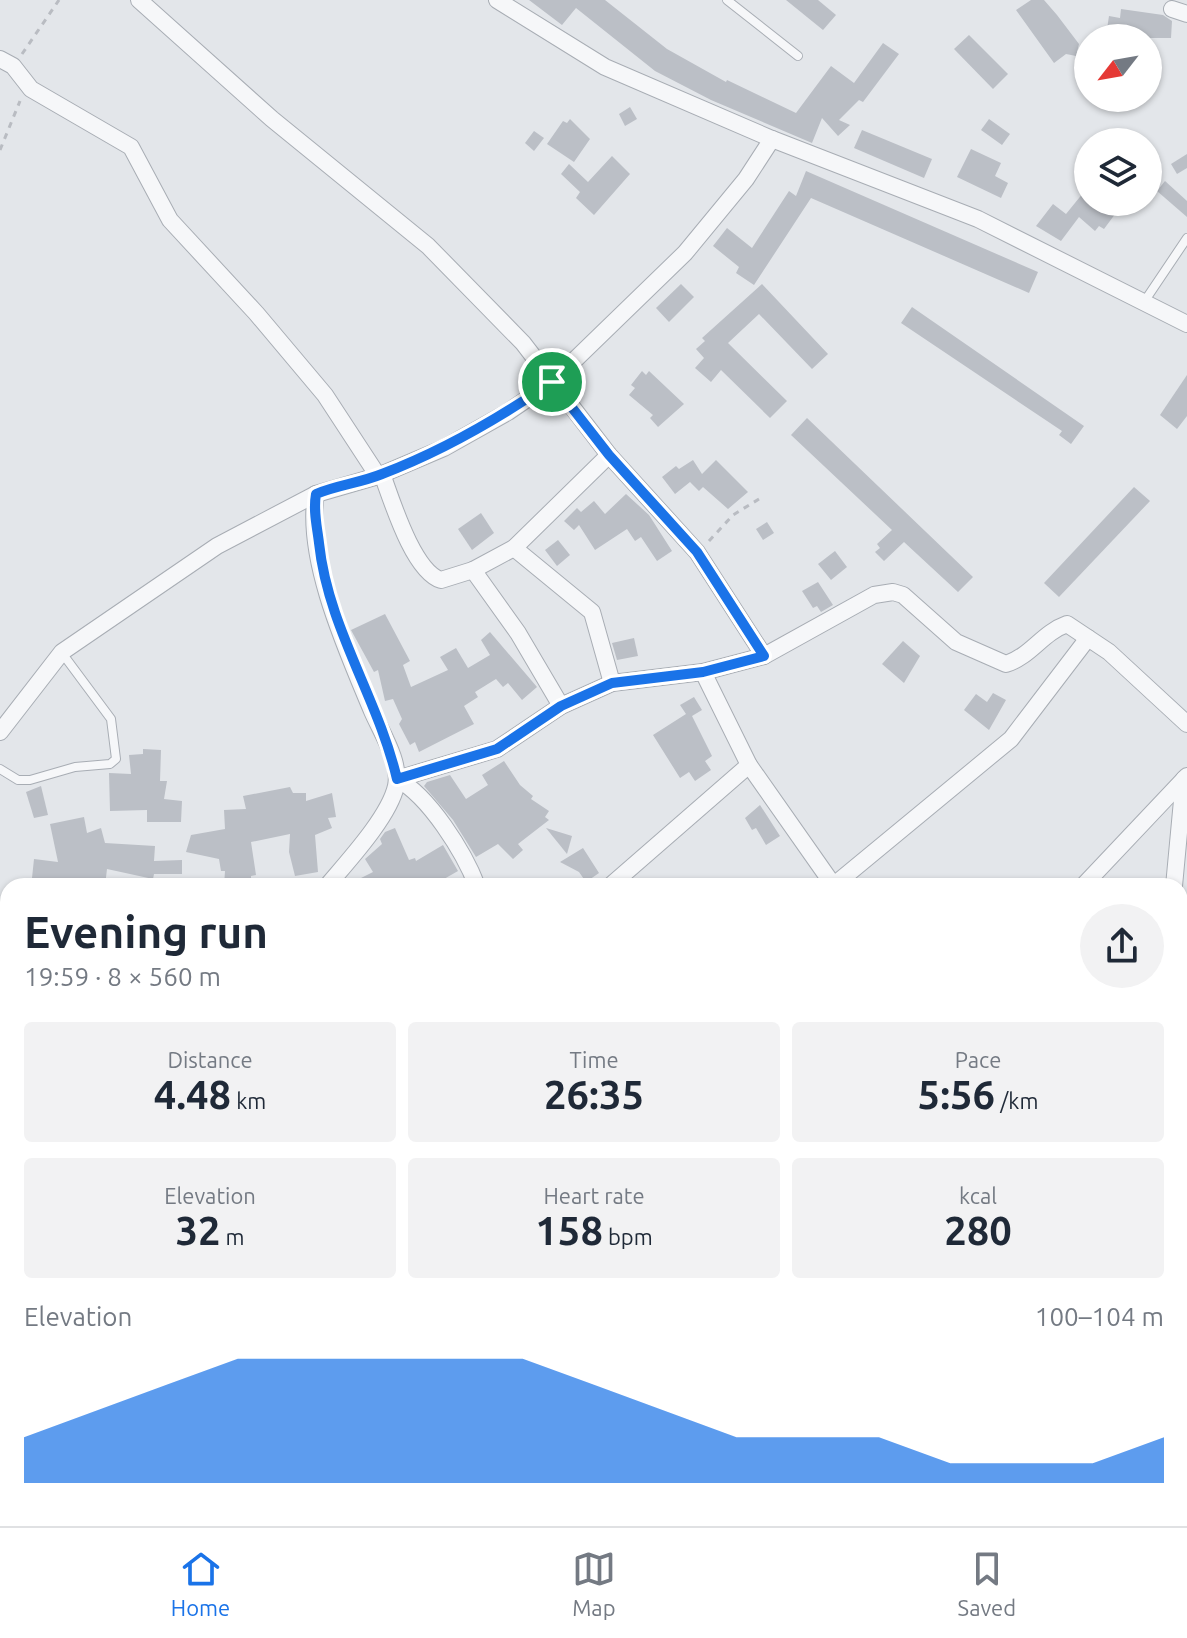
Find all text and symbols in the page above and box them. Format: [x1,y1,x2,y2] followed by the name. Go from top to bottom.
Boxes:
[1074,24,1162,112] north arrow
[1074,24,1162,216] map controls
[1074,128,1162,216] button: layers
[518,348,586,416] pin
[530,360,574,404] icon: arrive
[1080,904,1164,988] button: share
[24,907,268,956] text: Evening run
[24,962,221,991] text: 19:59 · 8 × 560 m
[167,1047,253,1072] text: Distance
[569,1047,619,1072] text: Time
[955,1047,1001,1072] text: Pace
[154,1072,231,1117] text: 4.48
[544,1072,644,1117] text: 26:35
[918,1072,995,1117] text: 5:56
[231,1088,266,1113] text: km
[995,1088,1038,1113] text: /km
[164,1183,256,1208] text: Elevation
[543,1183,645,1208] text: Heart rate
[959,1183,997,1208] text: kcal
[175,1208,221,1253] text: 32
[535,1208,603,1253] text: 158
[944,1208,1012,1253] text: 280
[221,1224,245,1249] text: m
[603,1224,653,1249] text: bpm
[24,1302,132,1331] text: Elevation
[1035,1302,1164,1331] text: 100–104 m
[171,1547,230,1620] tab: Home
[572,1547,616,1620] tab: Map
[958,1547,1016,1620] tab: Saved

